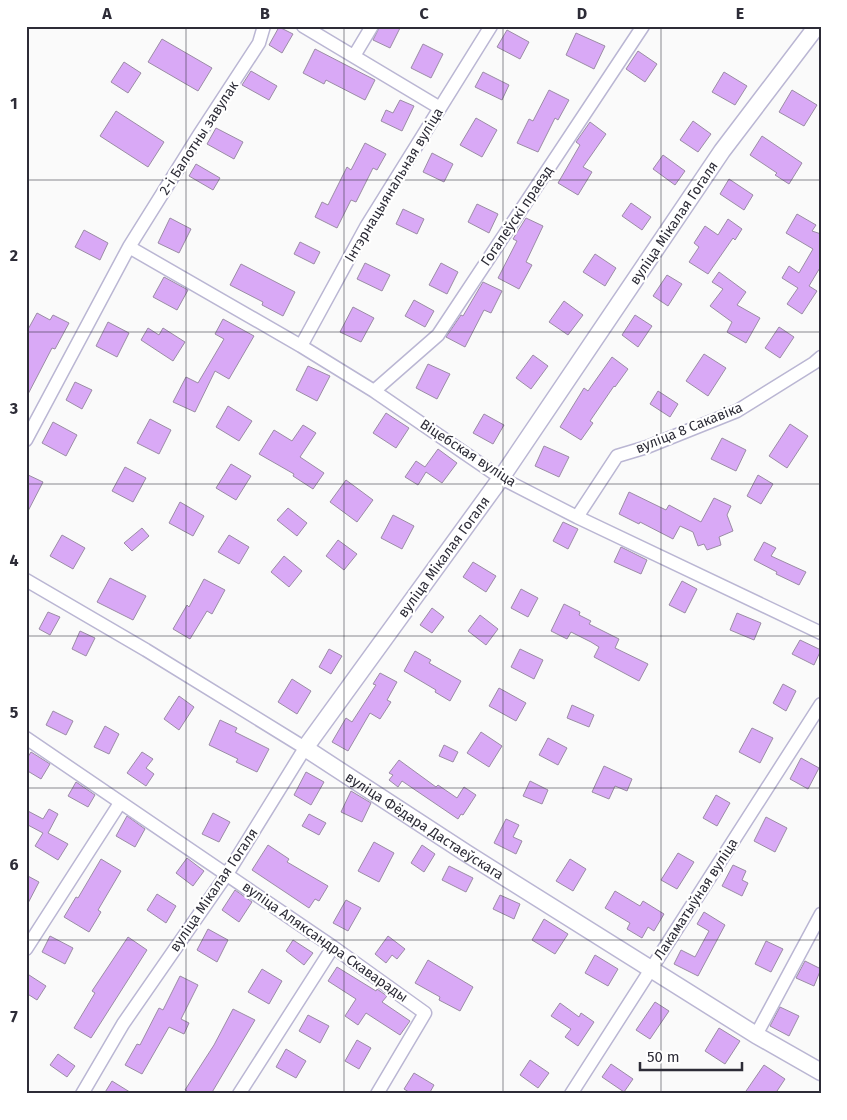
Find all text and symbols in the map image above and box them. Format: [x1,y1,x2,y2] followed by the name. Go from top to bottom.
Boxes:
[101,4,112,23] text: A
[260,4,270,23] text: B
[419,4,429,23] text: C
[577,4,587,23] text: D
[736,4,744,23] text: E
[156,77,243,198] street label: 2-і Балотны завулак
[10,94,18,113] text: 1
[341,105,447,265] street label: Інтэрнацыянальная вуліца
[626,158,722,288] street label: вуліца Мікалая Гогаля
[477,163,557,269] street label: Гогалеўскі праезд
[10,246,18,265] text: 2
[9,399,18,418] text: 3
[633,399,745,457] street label: вуліца 8 Сакавіка
[417,416,519,490] street label: Віцебская вуліца
[394,493,494,621] street label: вуліца Мікалая Гогаля
[9,551,19,570] text: 4
[10,703,19,722] text: 5
[342,768,507,883] street label: вуліца Фёдара Дастаеўскага
[166,825,262,955] street label: вуліца Мікалая Гогаля
[650,835,742,963] street label: Лакаматыўная вуліца
[9,855,19,874] text: 6
[239,878,411,1006] street label: вуліца Аляксандра Скаварады
[10,1007,18,1026] text: 7
[640,1040,742,1072] scale bar
[647,1048,680,1066] text: 50 m

